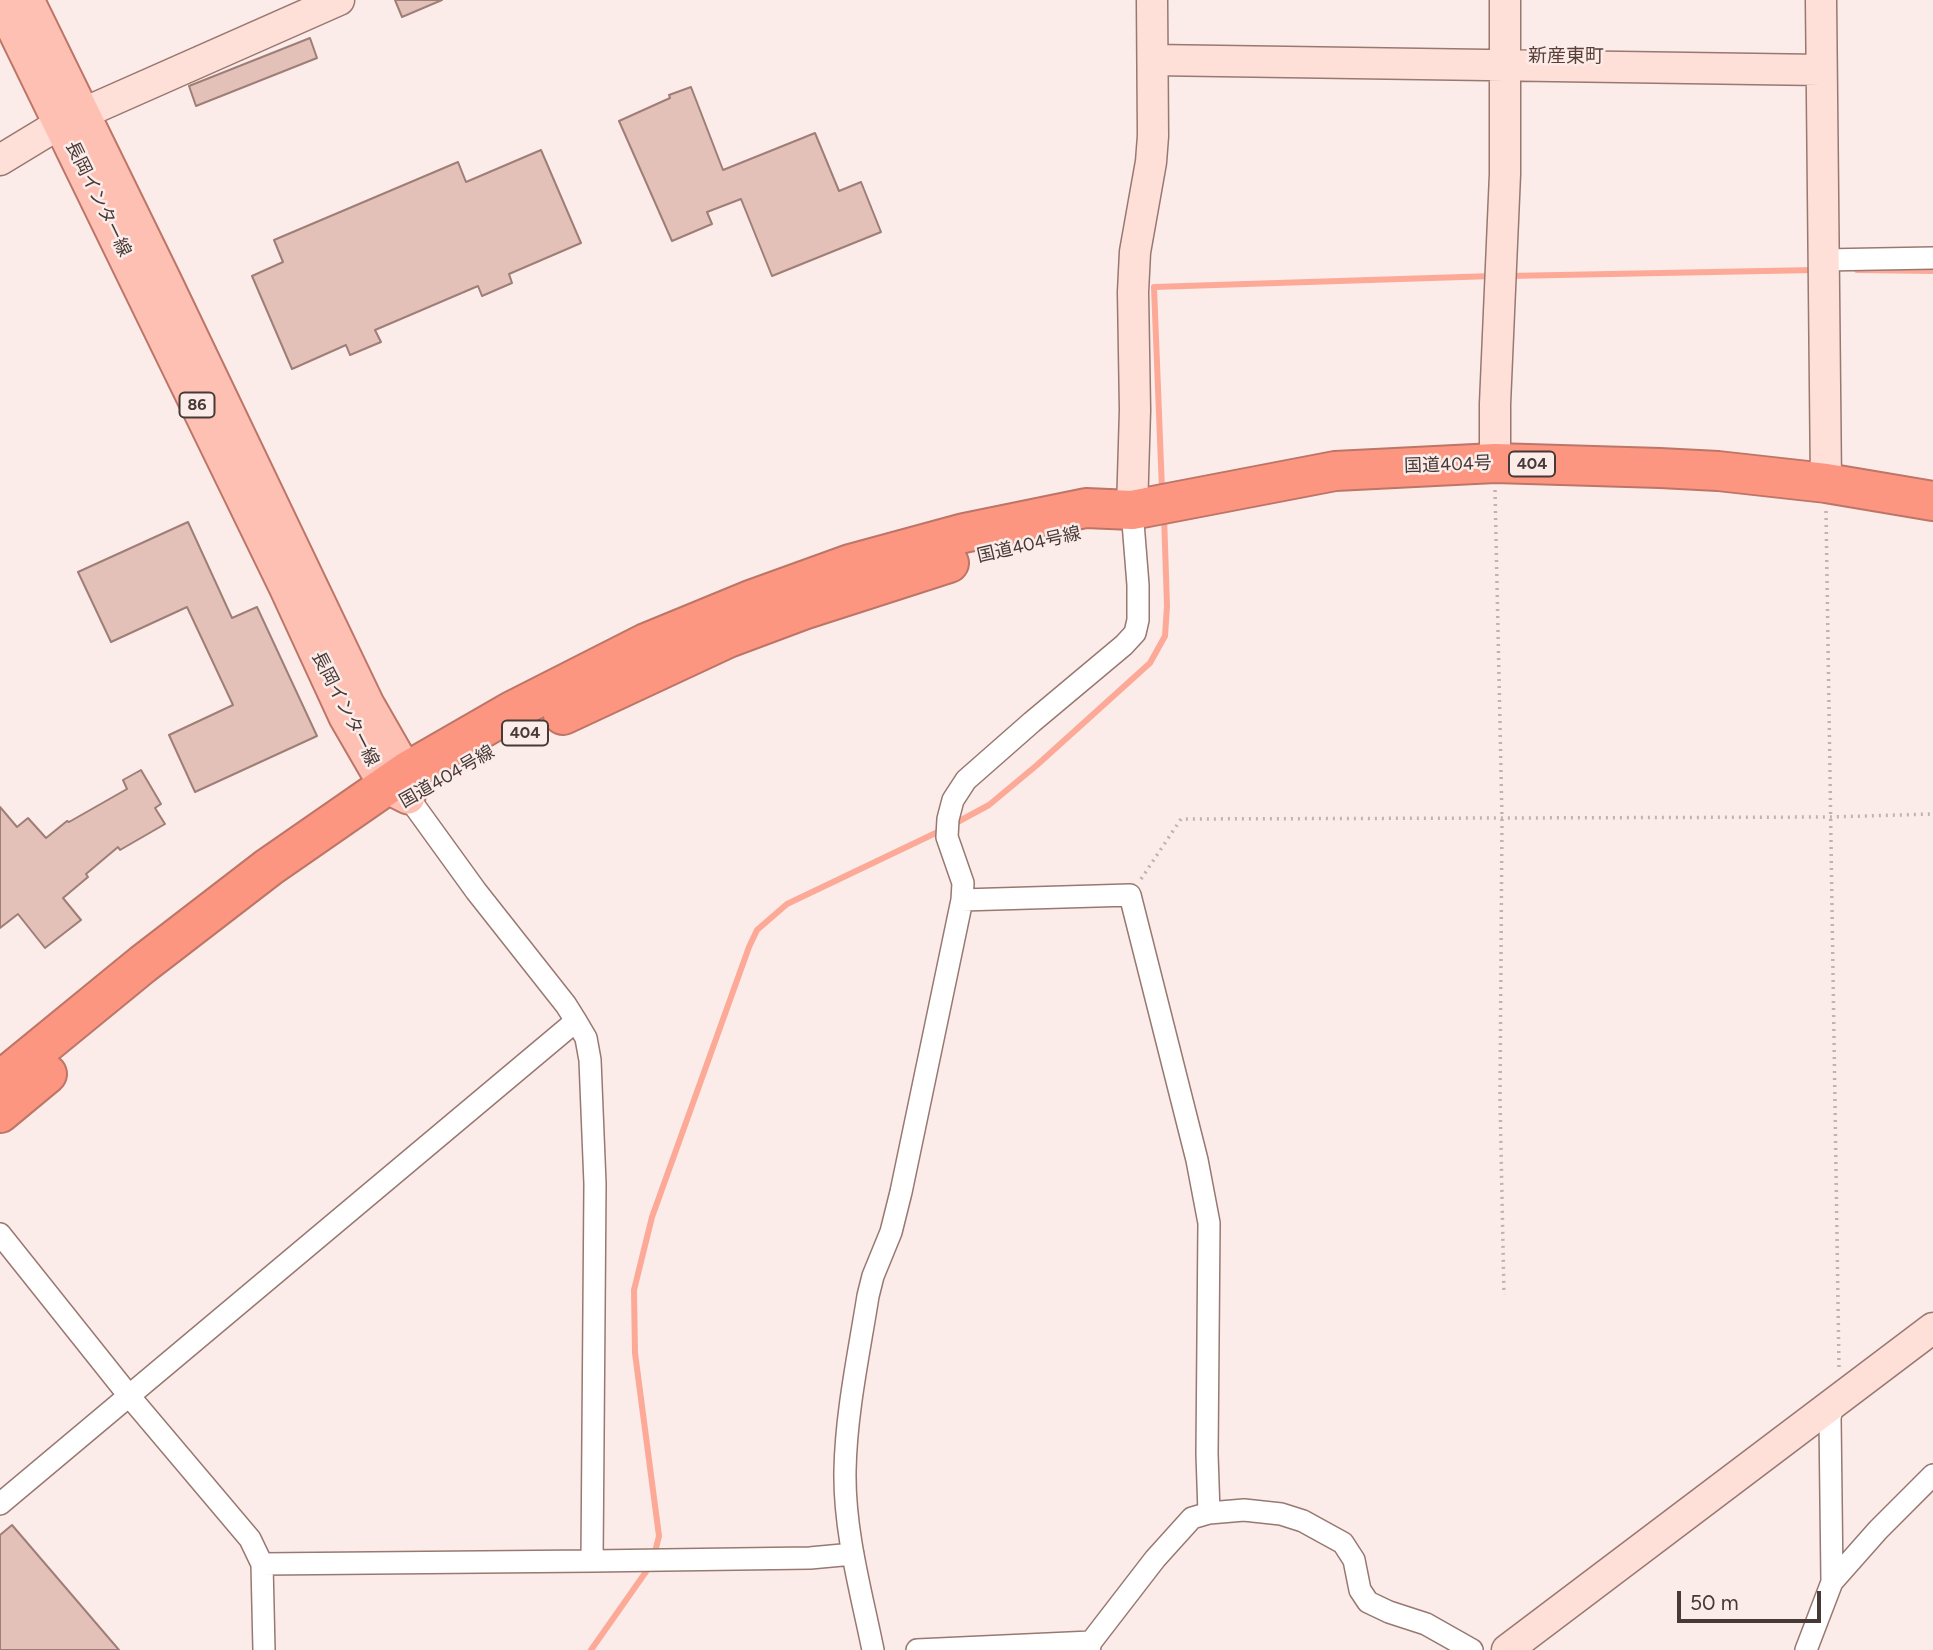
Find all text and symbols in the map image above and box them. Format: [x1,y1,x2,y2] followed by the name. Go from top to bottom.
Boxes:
[1528,45,1604,67] district label: 新産東町
[61,138,135,260] street label: 長岡インター線
[180,392,214,418] road number: 86
[1509,452,1555,477] road number: 404
[1404,453,1492,477] street label: 国道404号
[975,523,1083,567] street label: 国道404号線
[307,648,383,770] street label: 長岡インター線
[502,720,548,746] road number: 404
[396,741,498,813] street label: 国道404号線
[1681,1576,1825,1620] scale bar
[1690,1590,1739,1615] text: 50 m

